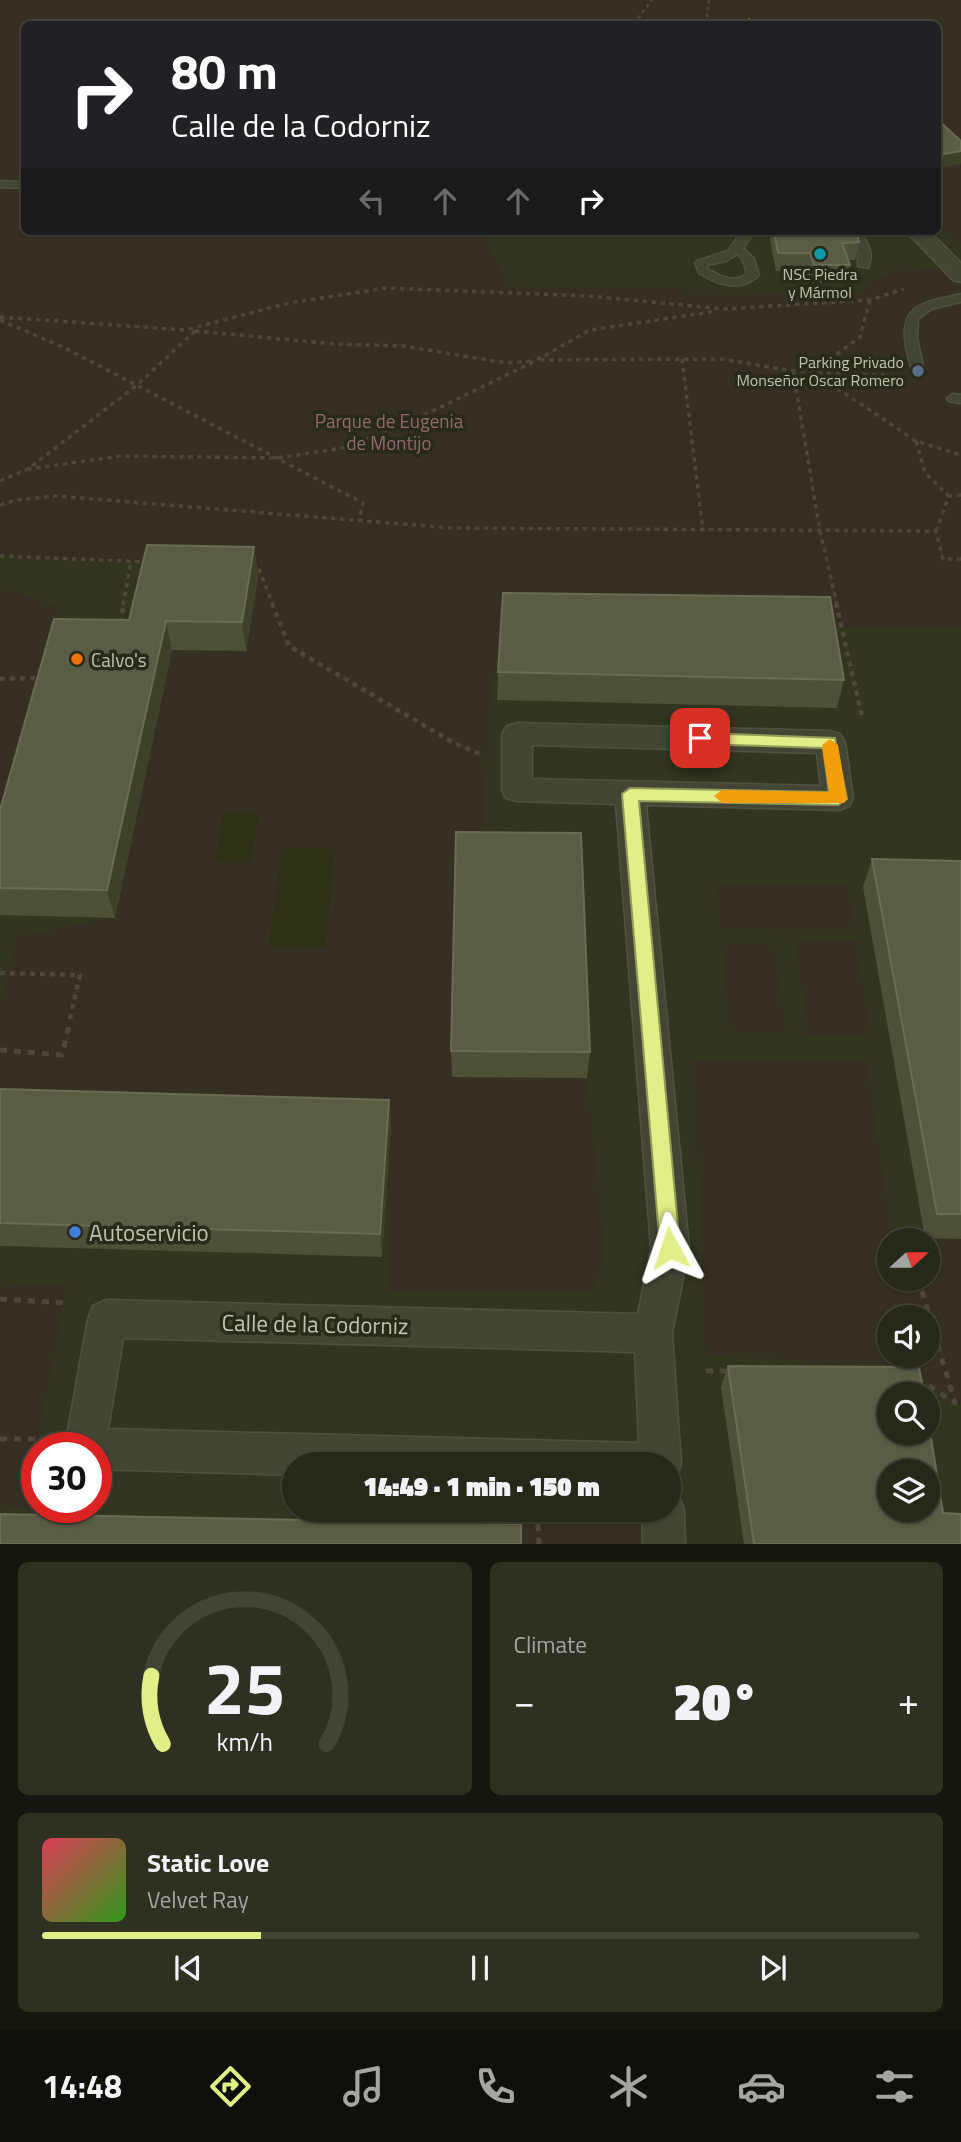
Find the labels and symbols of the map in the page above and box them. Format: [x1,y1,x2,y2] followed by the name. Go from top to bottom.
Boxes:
[812,246,828,262] marker: NSC Piedra y Mármol
[783,262,857,304] place label: NSC Piedra y Mármol
[736,350,904,392] place label: Parking Privado Monseñor Oscar Romero
[910,363,926,379] marker: Parking Privado Monseñor Oscar Romero
[315,406,464,457] park label: Parque de Eugenia de Montijo
[91,645,147,674] place label: Calvo's
[69,651,85,667] marker: Calvo's
[670,708,730,768] pin
[633,1211,707,1285] position arrow
[89,1215,209,1250] place label: Autoservicio
[67,1224,83,1240] marker: Autoservicio
[877,1228,940,1292] north arrow
[221,1305,409,1343] street label: Calle de la Codorniz
[21,1432,112,1523] speed limit sign: 30

